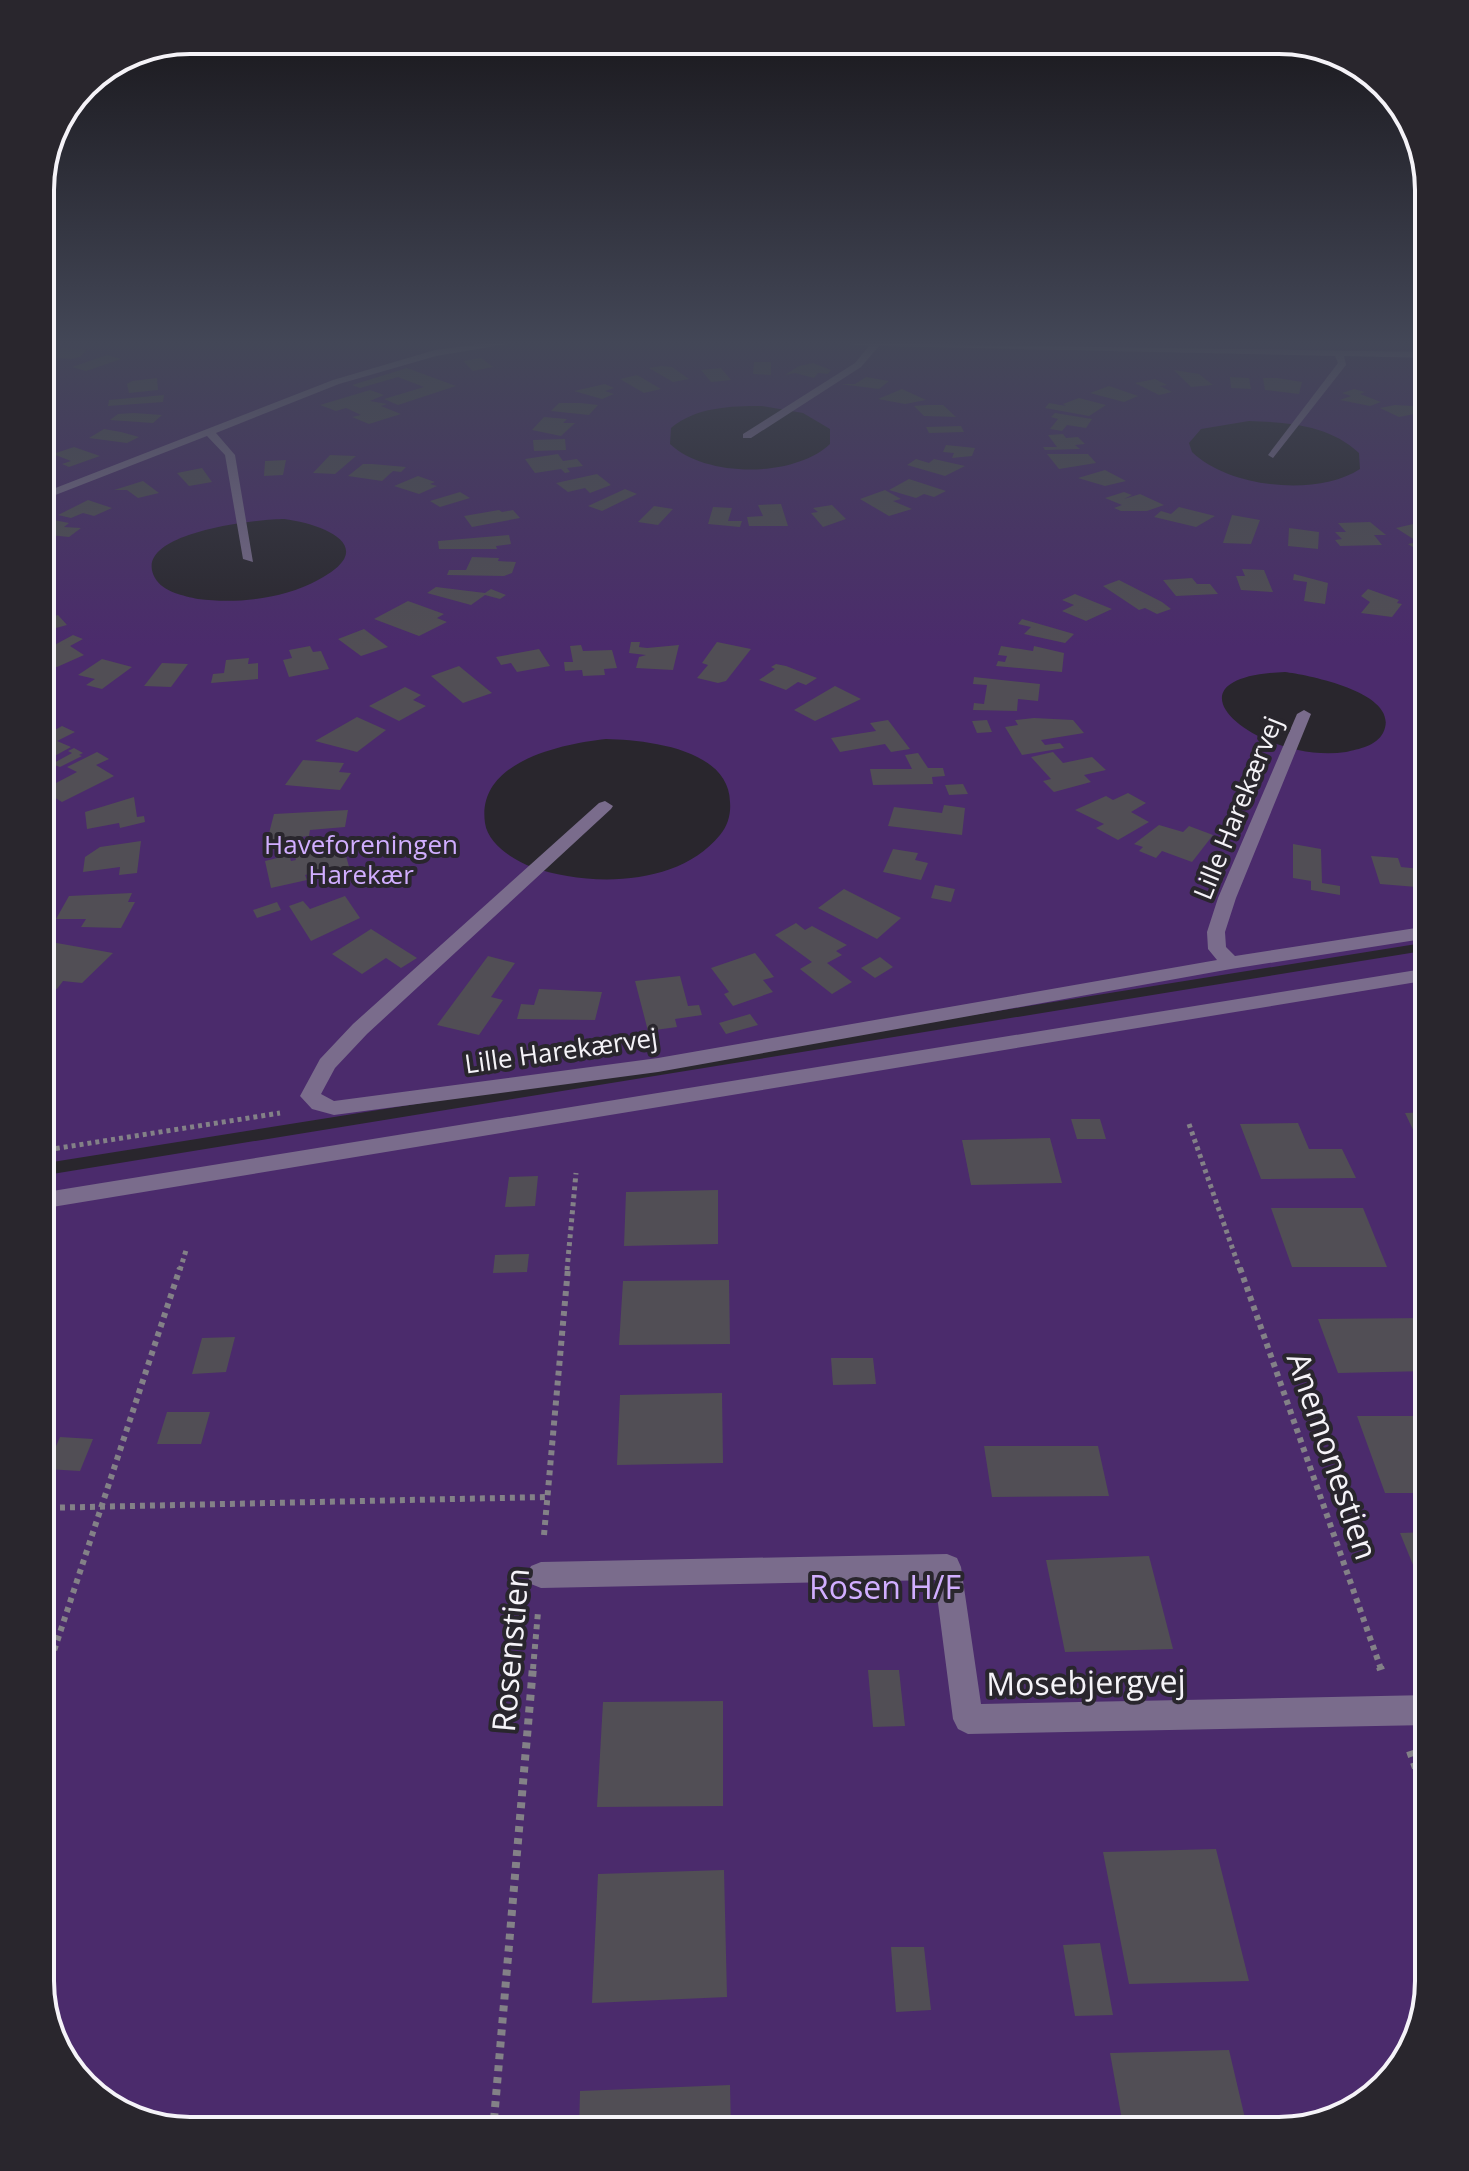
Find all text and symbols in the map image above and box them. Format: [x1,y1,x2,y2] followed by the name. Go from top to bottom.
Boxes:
[1184,711,1290,904] street label: Lille Harekærvej
[264,826,458,892] park label: Haveforeningen Harekær
[462,1019,660,1081] street label: Lille Harekærvej
[1278,1346,1389,1565] street label: Anemonestien
[809,1565,961,1608] park label: Rosen H/F
[481,1566,538,1734] street label: Rosenstien
[986,1658,1186,1705] street label: Mosebjergvej

